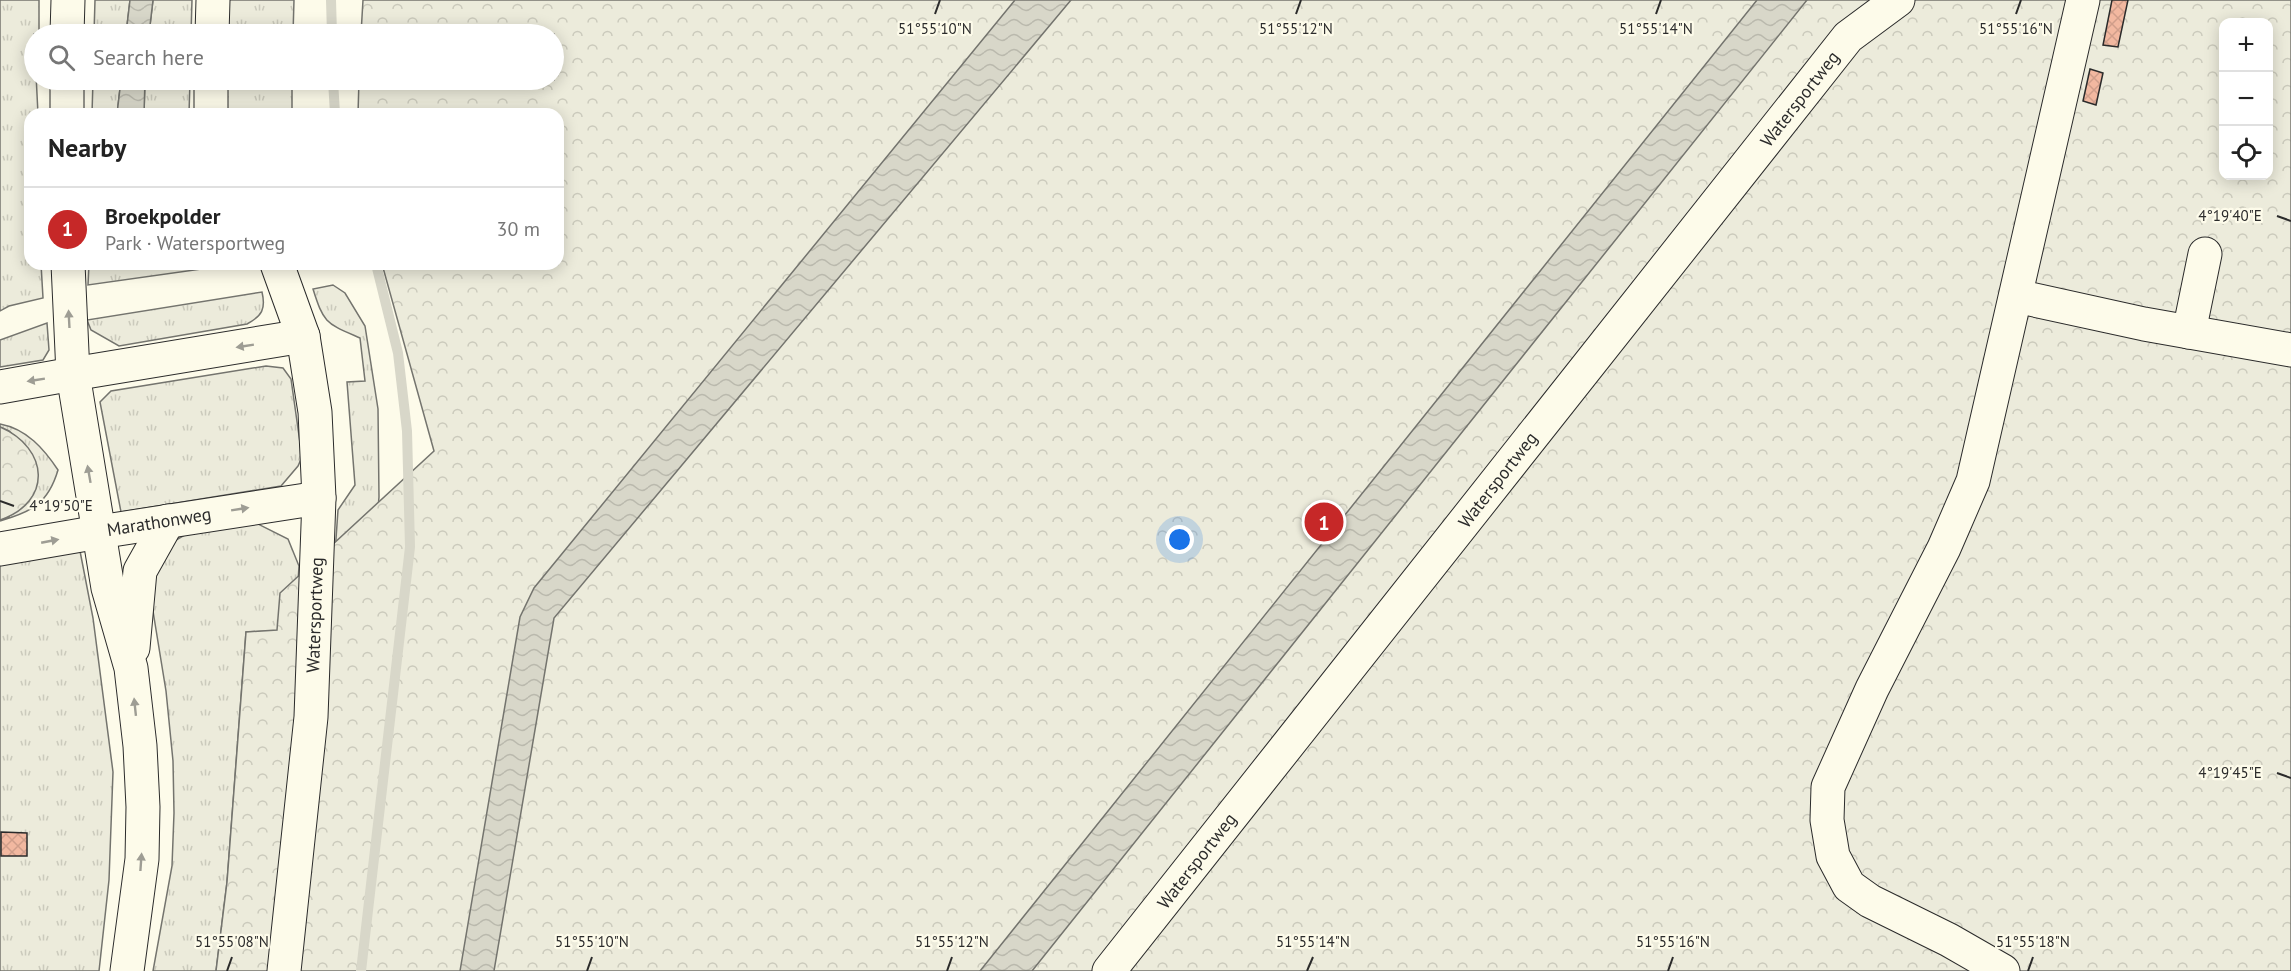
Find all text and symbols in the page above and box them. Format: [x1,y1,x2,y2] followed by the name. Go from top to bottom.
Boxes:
[2219,18,2273,180] map controls
[2219,18,2273,72] button: +
[898,19,972,38] text: 51°55'10"N
[1259,19,1333,38] text: 51°55'12"N
[1619,19,1693,38] text: 51°55'14"N
[1979,19,2053,38] text: 51°55'16"N
[24,24,564,90] search box
[45,41,78,74] icon: search
[93,43,204,71] text: Search here
[1755,46,1844,151] street label: Watersportweg
[2219,72,2273,126] button: −
[2219,126,2273,180] button: locate
[48,131,126,164] text: Nearby
[105,202,220,230] text: Broekpolder
[2198,206,2262,225] text: 4°19'40"E
[62,216,73,242] text: 1
[497,216,540,242] text: 30 m
[105,230,285,256] text: Park · Watersportweg
[65,310,74,329] one-way arrow
[236,341,255,350] one-way arrow
[27,376,46,385] one-way arrow
[1453,427,1542,532] street label: Watersportweg
[84,464,93,483] one-way arrow
[29,496,93,515] text: 4°19'50"E
[1304,500,1344,544] pin: 1
[105,502,213,541] street label: Marathonweg
[230,505,249,514] one-way arrow
[1165,525,1194,554] your location
[40,536,59,545] one-way arrow
[301,557,328,673] street label: Watersportweg
[131,697,140,716] one-way arrow
[2198,763,2262,782] text: 4°19'45"E
[1152,808,1241,913] street label: Watersportweg
[136,853,146,872] one-way arrow
[195,932,269,951] text: 51°55'08"N
[555,932,629,951] text: 51°55'10"N
[915,932,989,951] text: 51°55'12"N
[1276,932,1350,951] text: 51°55'14"N
[1636,932,1710,951] text: 51°55'16"N
[1996,932,2070,951] text: 51°55'18"N

